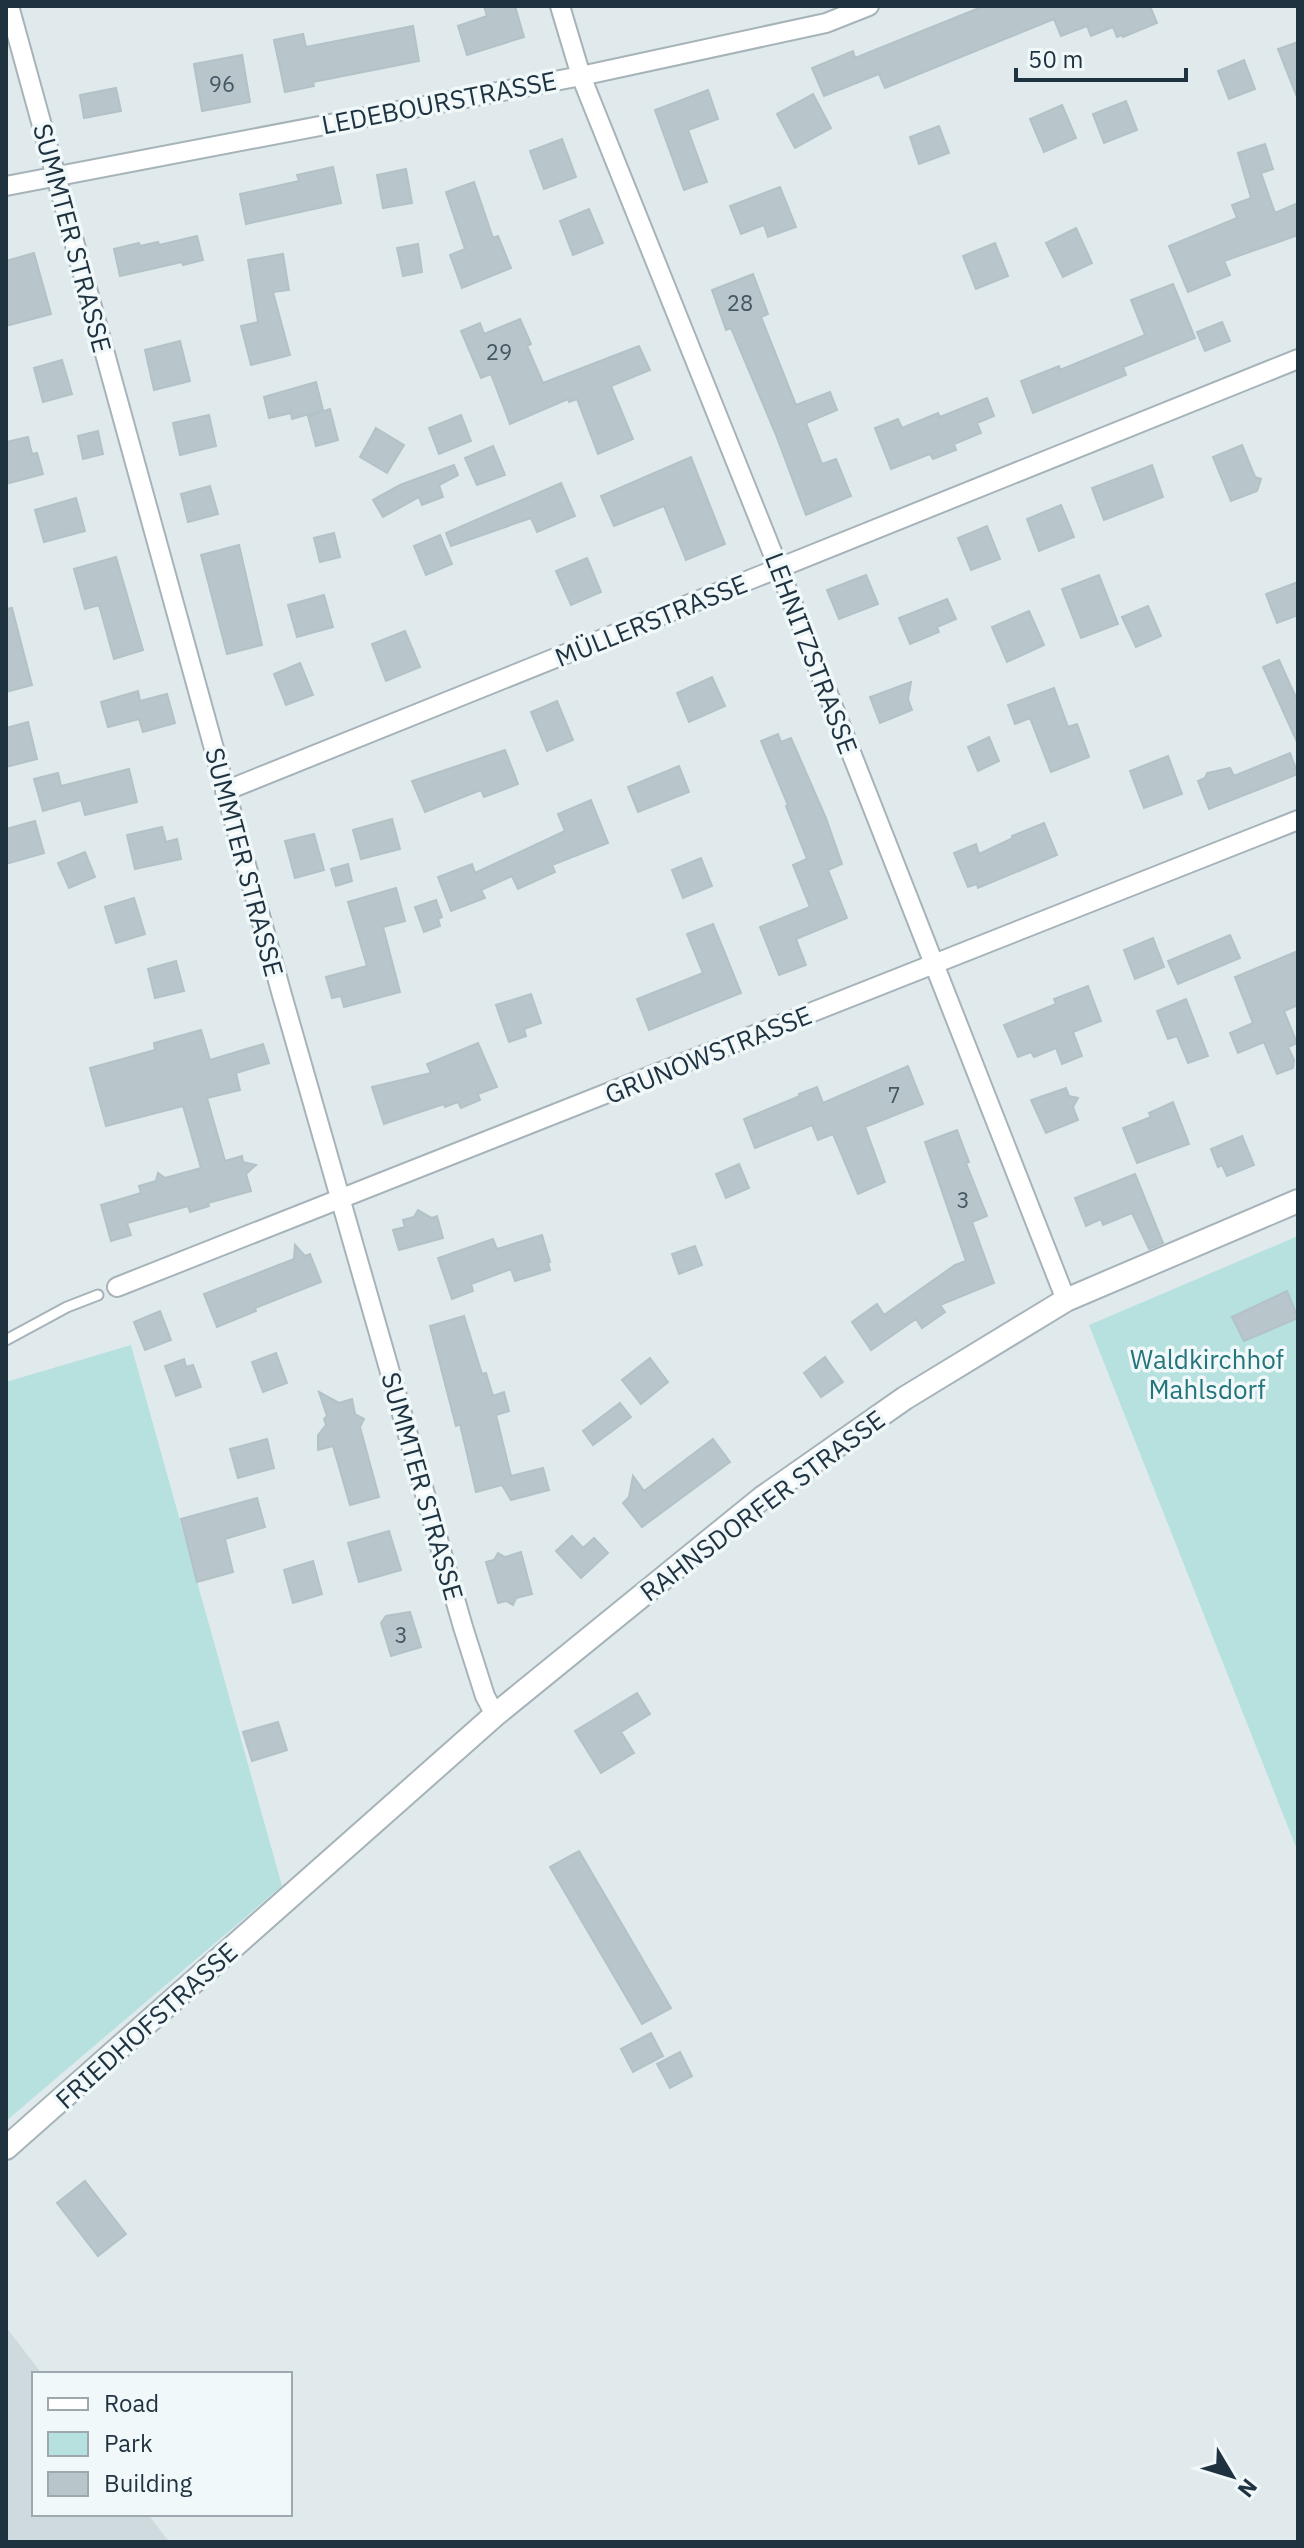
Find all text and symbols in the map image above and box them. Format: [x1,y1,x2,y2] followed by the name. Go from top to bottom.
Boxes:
[1016,32,1186,82] scale bar
[1028,43,1083,75] text: 50 m
[319,63,559,141] street label: LEDEBOURSTRASSE
[209,69,235,98] house number: 96
[26,120,120,356] street label: SUMMTER STRASSE
[727,288,753,317] house number: 28
[486,337,512,366] house number: 29
[758,547,866,759] street label: LEHNITZSTRASSE
[550,566,752,674] street label: MÜLLERSTRASSE
[198,744,292,980] street label: SUMMTER STRASSE
[600,997,816,1111] street label: GRUNOWSTRASSE
[887,1080,901,1109] house number: 7
[956,1185,970,1214] house number: 3
[1130,1342,1284,1406] park label: Waldkirchhof Mahlsdorf
[374,1368,472,1604] street label: SUMMTER STRASSE
[633,1402,891,1608] street label: RAHNSDORFER STRASSE
[394,1620,408,1649] house number: 3
[48,1934,244,2116] street label: FRIEDHOFSTRASSE
[32,2372,292,2516] legend
[104,2387,159,2419] text: Road
[104,2427,153,2459] text: Park
[1192,2436,1272,2516] north arrow
[104,2467,192,2499] text: Building
[1232,2473,1264,2504] text: N

